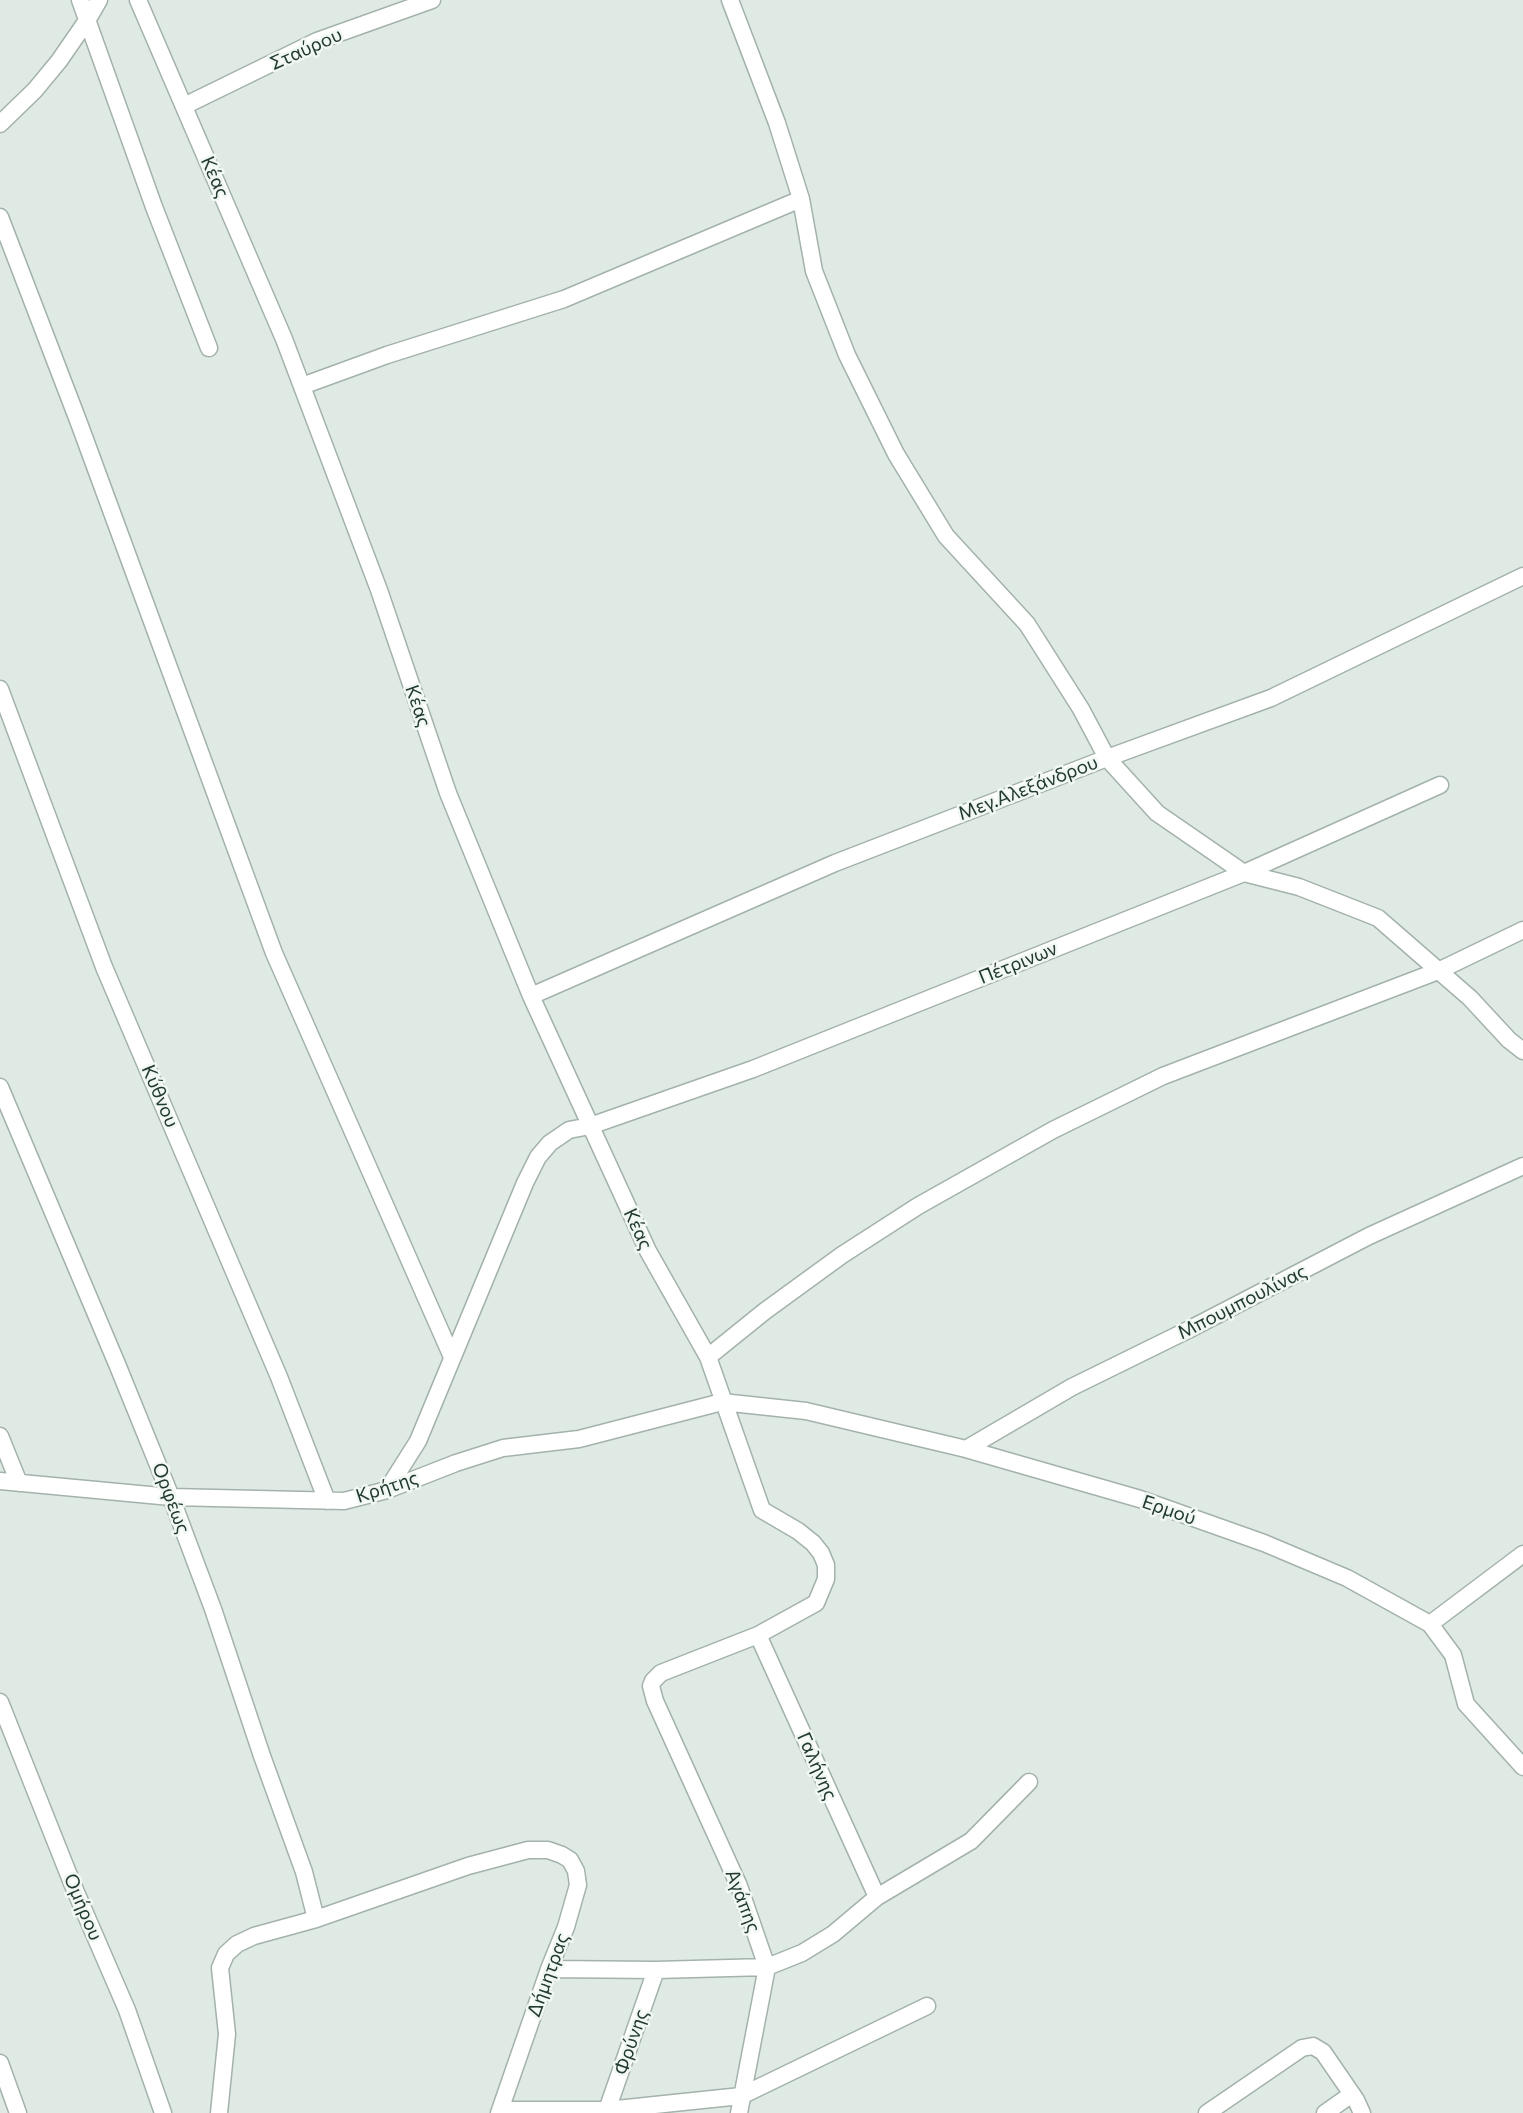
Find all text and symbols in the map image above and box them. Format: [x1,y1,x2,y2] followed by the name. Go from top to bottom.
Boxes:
[267,23,345,75] street label: Σταύρου
[196,153,234,201] street label: Κέας
[400,682,436,730] street label: Κέας
[955,751,1101,825] street label: Μεγ.Αλεξάνδρου
[975,937,1061,989] street label: Πέτρινων
[137,1061,183,1131] street label: Κύθνου
[619,1205,657,1253] street label: Κέας
[1174,1260,1310,1344] street label: Μπουμπουλίνας
[147,1460,195,1536] street label: Ορφέως
[353,1466,421,1508] street label: Κρήτης
[1139,1490,1199,1530] street label: Ερμού
[792,1729,842,1803] street label: Γαλήνης
[721,1866,765,1936] street label: Αγάπης
[59,1870,107,1944] street label: Ομήρου
[522,1930,574,2020] street label: Δήμητρας
[609,2006,653,2078] street label: Φρύνης

